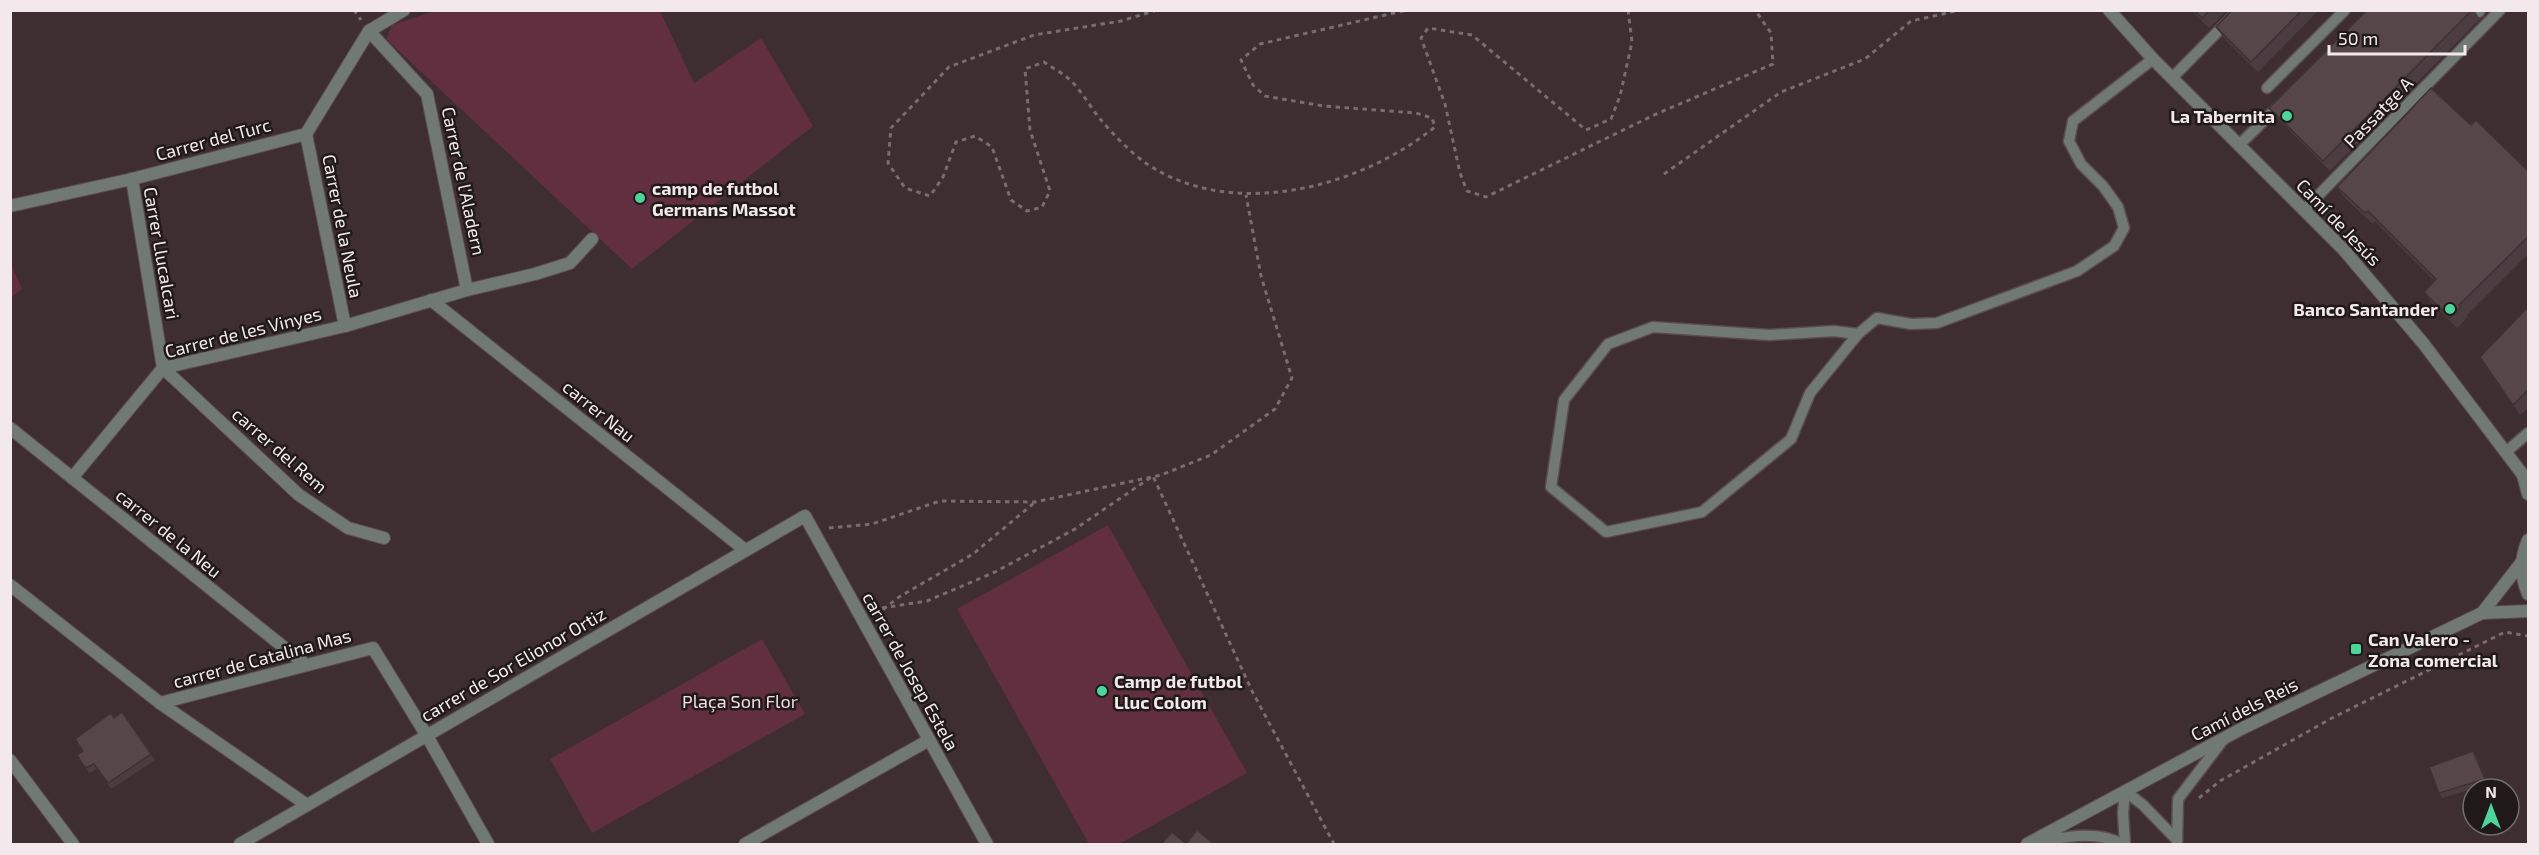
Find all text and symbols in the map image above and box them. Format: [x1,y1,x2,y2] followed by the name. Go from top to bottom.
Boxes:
[2329,18,2466,56] scale bar
[2338,27,2378,49] text: 50 m
[2339,71,2418,152] street label: Passatge A
[438,105,490,257] street label: Carrer de l'Aladern
[2170,105,2275,127] place label: La Tabernita
[2280,109,2294,123] marker: La Tabernita
[153,113,273,165] street label: Carrer del Turc
[318,152,368,300] street label: Carrer de la Neula
[2292,174,2386,270] street label: Camí de Jesús
[652,177,796,220] place label: camp de futbol Germans Massot
[140,185,184,321] street label: Carrer Llucalcari
[633,191,647,205] marker: camp de futbol Germans Massot
[2293,298,2438,320] place label: Banco Santander
[162,302,324,362] street label: Carrer de les Vinyes
[2443,302,2457,316] marker: Banco Santander
[559,375,639,447] street label: carrer Nau
[228,403,332,497] street label: carrer del Rem
[112,484,226,582] street label: carrer de la Neu
[858,588,964,754] street label: carrer de Josep Estela
[417,602,609,726] street label: carrer de Sor Elionor Ortiz
[171,624,353,692] street label: carrer de Catalina Mas
[2368,628,2498,671] place label: Can Valero - Zona comercial
[2349,642,2363,656] marker: Can Valero - Zona comercial
[1114,670,1243,713] place label: Camp de futbol Lluc Colom
[2187,673,2301,745] street label: Camí dels Reis
[1095,684,1109,698] marker: Camp de futbol Lluc Colom
[682,690,798,713] park label: Plaça Son Flor
[2461,777,2521,837] north arrow
[2485,782,2497,801] text: N

